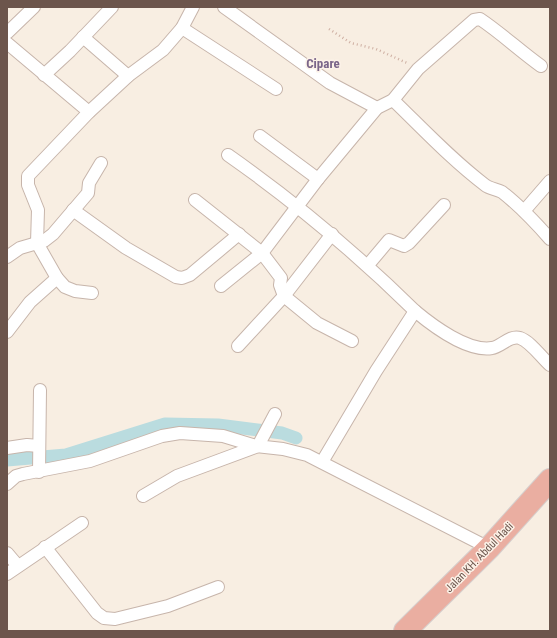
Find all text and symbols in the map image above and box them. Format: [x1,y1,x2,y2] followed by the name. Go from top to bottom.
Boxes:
[306,56,340,71] district label: Cipare
[443,520,516,595] street label: Jalan KH. Abdul Hadi

